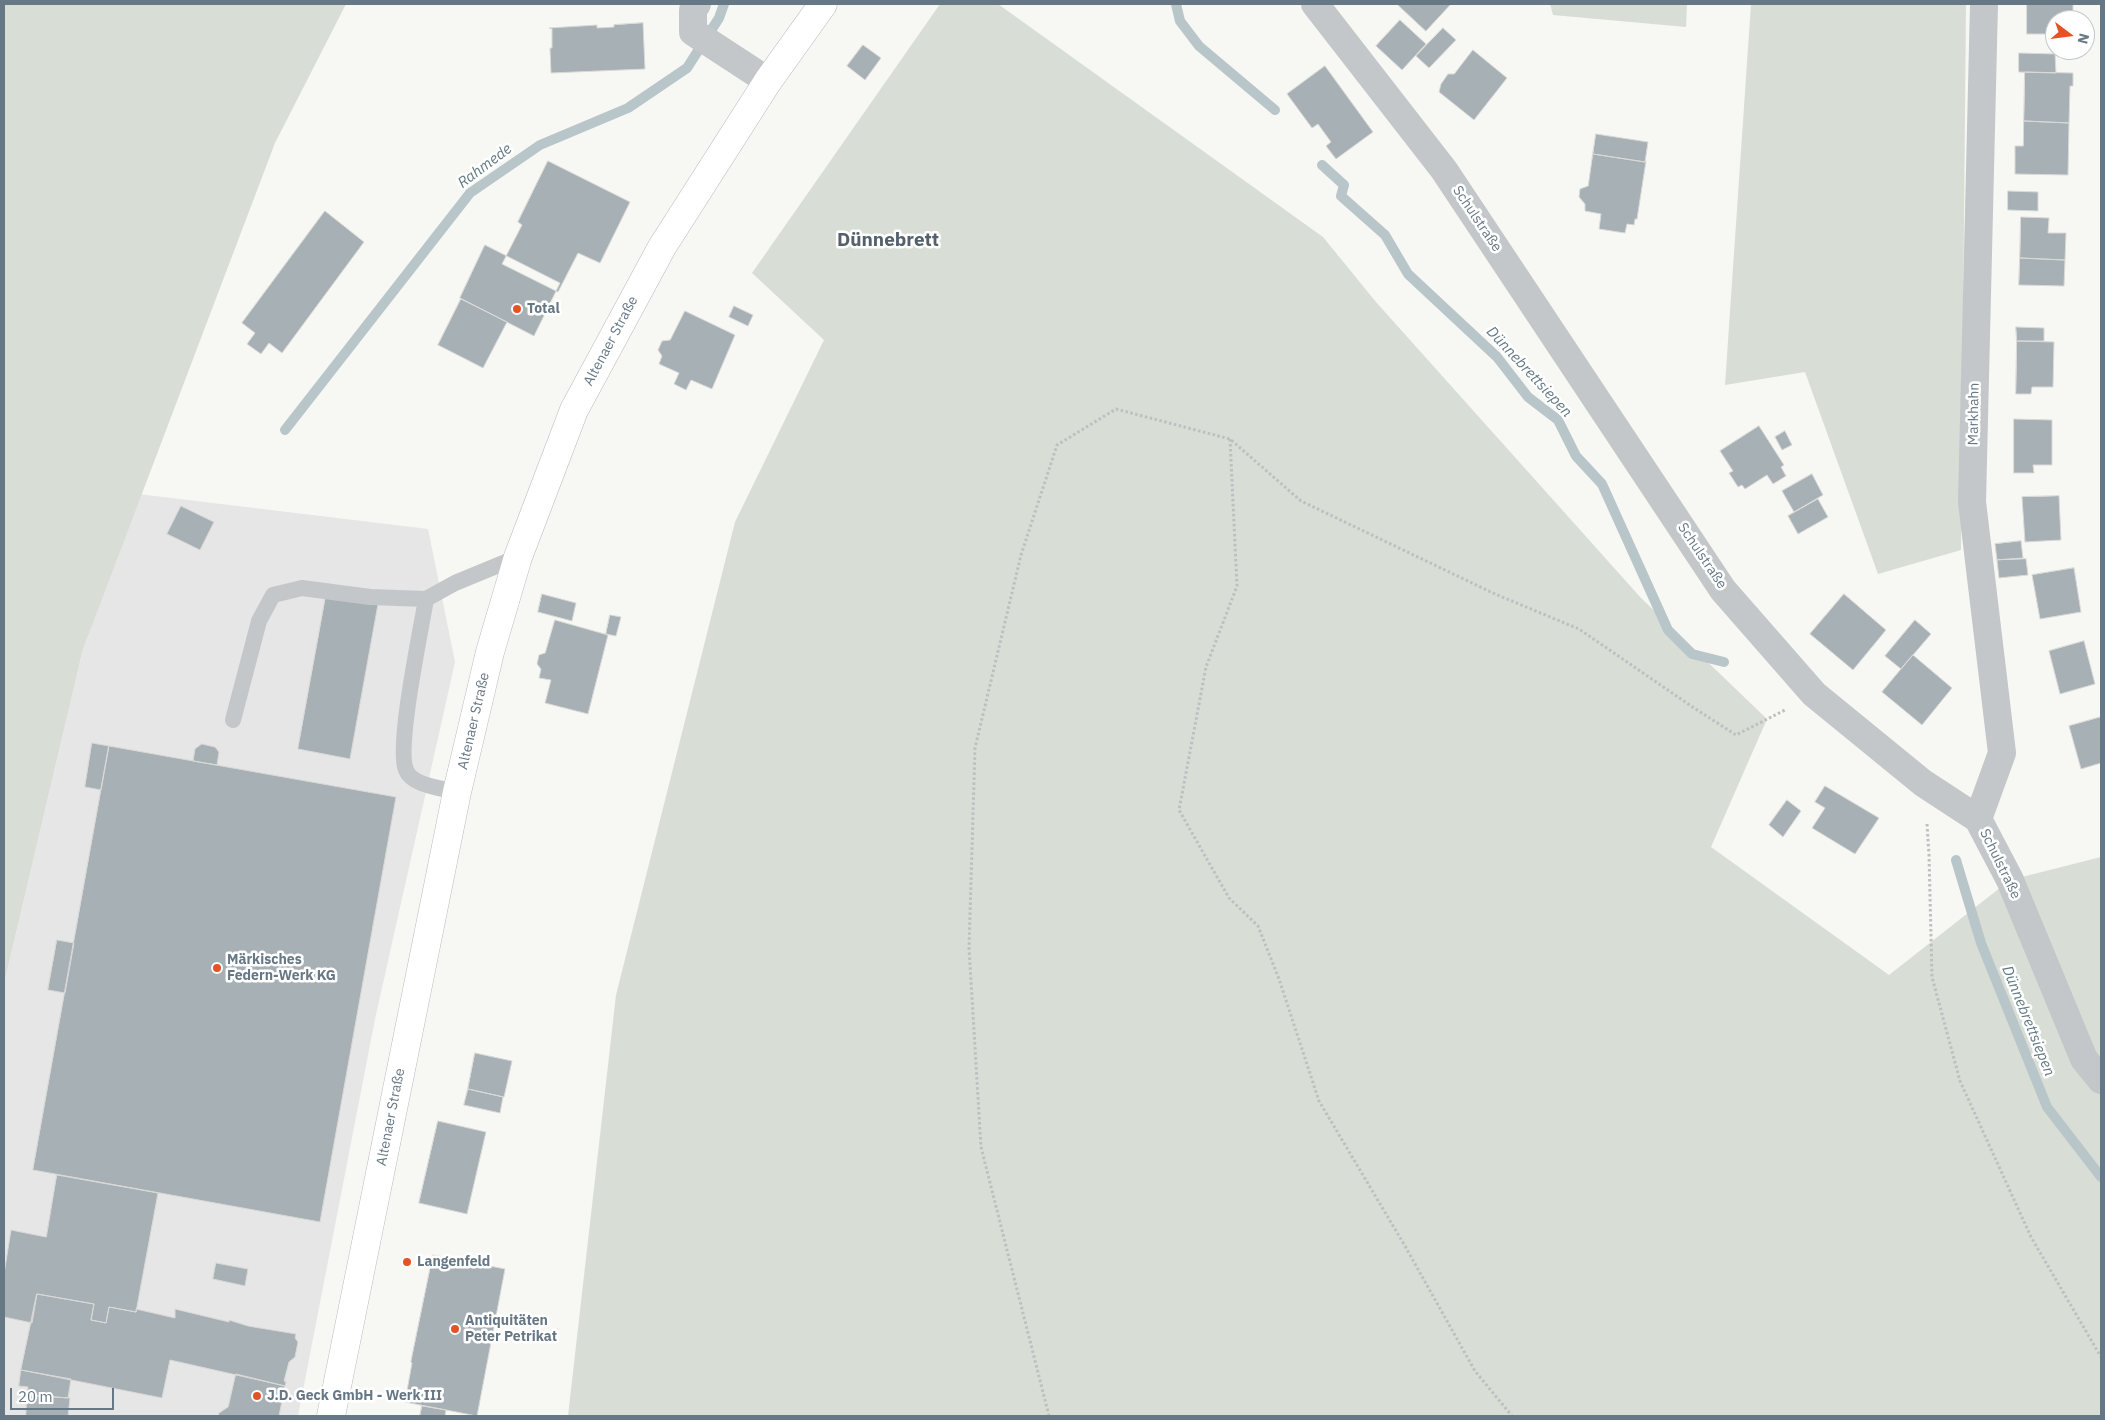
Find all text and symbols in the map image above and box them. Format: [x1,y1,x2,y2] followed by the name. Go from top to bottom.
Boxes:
[2045,10,2095,60] north arrow
[2074,31,2094,46] text: N
[454,140,516,192] water label: Rahmede
[1449,183,1505,255] street label: Schulstraße
[837,230,939,252] district label: Dünnebrett
[580,293,642,389] street label: Altenaer Straße
[527,301,560,317] place label: Total
[511,303,523,315] marker: Total
[1482,323,1576,421] water label: Dünnebrettsiepen
[1965,383,1983,445] street label: Markhahn
[1674,520,1730,592] street label: Schulstraße
[455,671,493,771] street label: Altenaer Straße
[1976,826,2024,902] street label: Schulstraße
[227,952,336,984] place label: Märkisches Federn-Werk KG
[211,962,223,974] marker: Märkisches Federn-Werk KG
[1998,963,2058,1079] water label: Dünnebrettsiepen
[373,1067,409,1167] street label: Altenaer Straße
[417,1254,490,1270] place label: Langenfeld
[401,1256,413,1268] marker: Langenfeld
[465,1313,557,1345] place label: Antiquitäten Peter Petrikat
[449,1323,461,1335] marker: Antiquitäten Peter Petrikat
[12,1378,116,1410] scale bar
[18,1387,53,1406] text: 20 m
[267,1388,442,1404] place label: J.D. Geck GmbH - Werk III
[251,1390,263,1402] marker: J.D. Geck GmbH - Werk III

